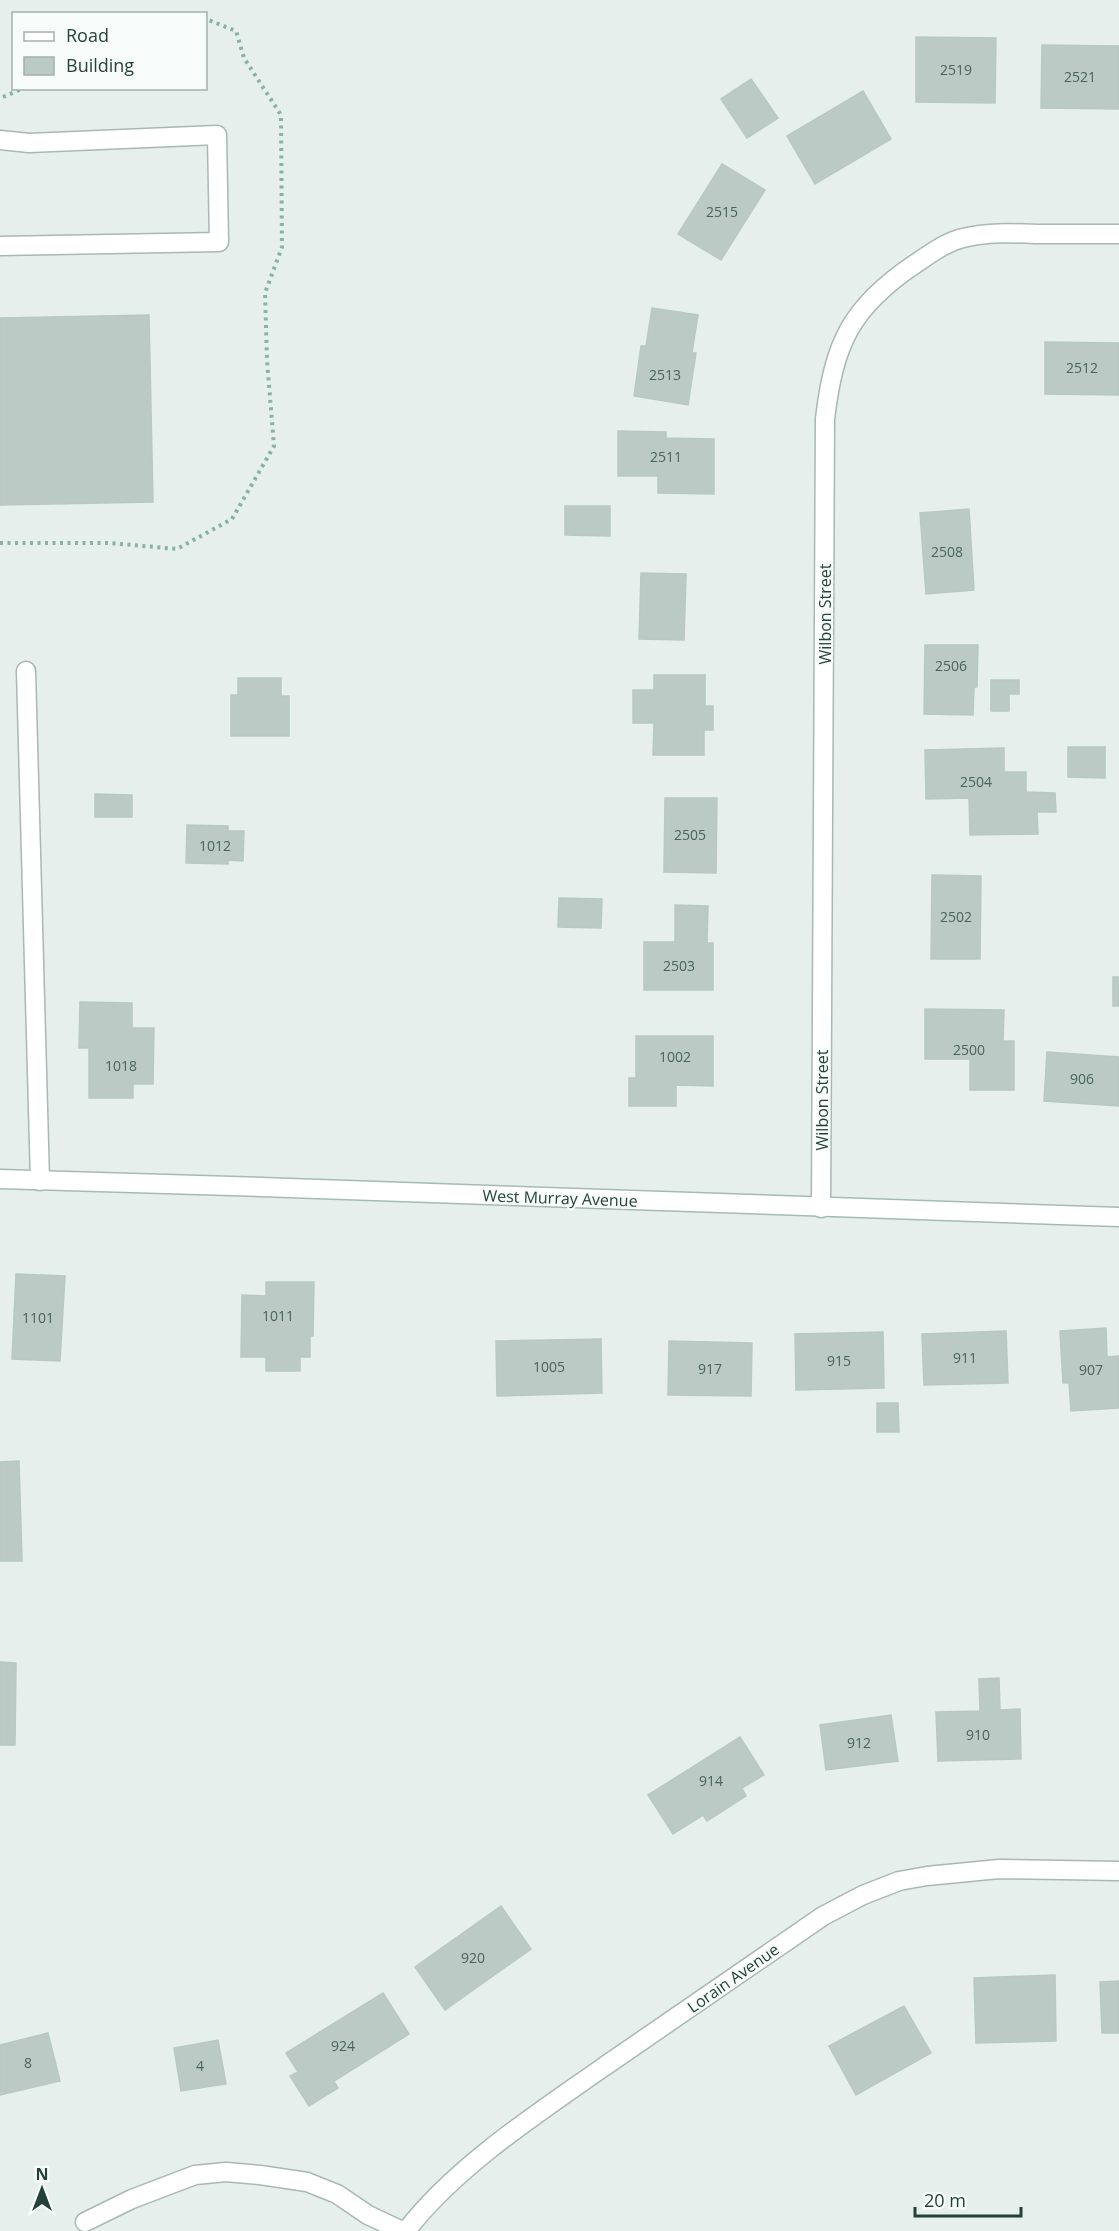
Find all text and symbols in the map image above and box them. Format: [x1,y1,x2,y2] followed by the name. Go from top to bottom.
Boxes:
[12,12,207,90] legend
[66,23,109,47] text: Road
[66,53,134,77] text: Building
[940,60,972,79] house number: 2519
[1064,67,1096,86] house number: 2521
[706,202,738,221] house number: 2515
[1066,358,1098,377] house number: 2512
[649,365,681,384] house number: 2513
[650,447,682,466] house number: 2511
[931,542,963,561] house number: 2508
[814,563,836,664] street label: Wilbon Street
[935,656,967,675] house number: 2506
[960,772,992,791] house number: 2504
[674,825,706,844] house number: 2505
[199,836,231,855] house number: 1012
[940,907,972,926] house number: 2502
[663,956,695,975] house number: 2503
[953,1040,985,1059] house number: 2500
[659,1047,691,1066] house number: 1002
[811,1049,833,1150] street label: Wilbon Street
[105,1056,137,1075] house number: 1018
[1070,1069,1094,1088] house number: 906
[482,1184,638,1212] street label: West Murray Avenue
[262,1306,294,1325] house number: 1011
[22,1308,54,1327] house number: 1101
[953,1348,977,1367] house number: 911
[827,1351,851,1370] house number: 915
[533,1357,565,1376] house number: 1005
[698,1359,722,1378] house number: 917
[1079,1360,1103,1379] house number: 907
[966,1725,990,1744] house number: 910
[847,1733,871,1752] house number: 912
[699,1771,723,1790] house number: 914
[683,1938,783,2018] street label: Lorain Avenue
[461,1948,485,1967] house number: 920
[331,2036,355,2055] house number: 924
[24,2053,32,2072] house number: 8
[196,2056,204,2075] house number: 4
[12,2159,72,2219] north arrow
[35,2163,49,2185] text: N
[915,2180,1022,2218] scale bar
[924,2188,966,2212] text: 20 m

